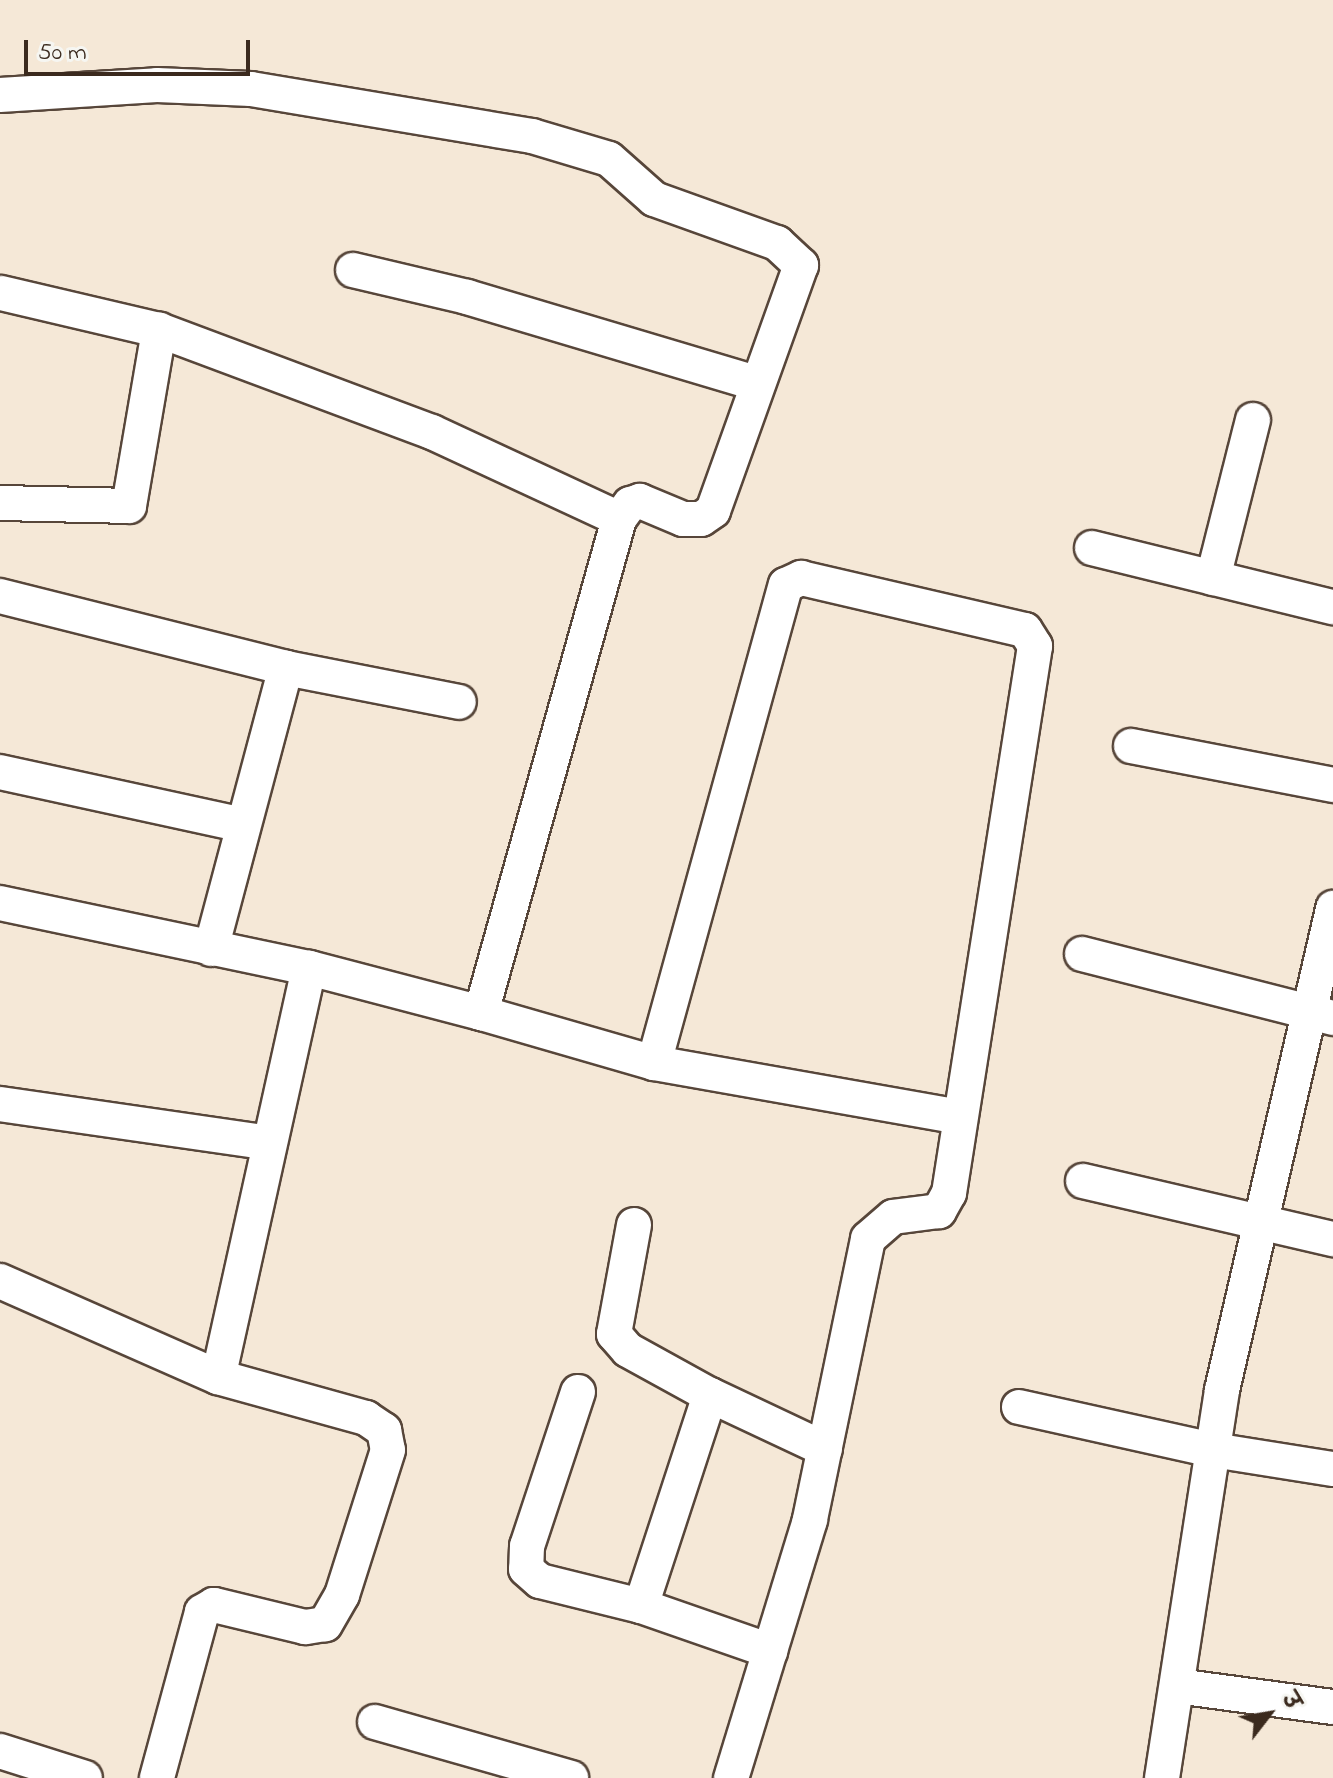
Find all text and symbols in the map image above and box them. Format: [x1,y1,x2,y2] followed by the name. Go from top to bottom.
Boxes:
[28,24,254,74] scale bar
[38,36,87,71] text: 50 m
[1229,1674,1309,1754] north arrow
[1272,1687,1307,1716] text: उ

